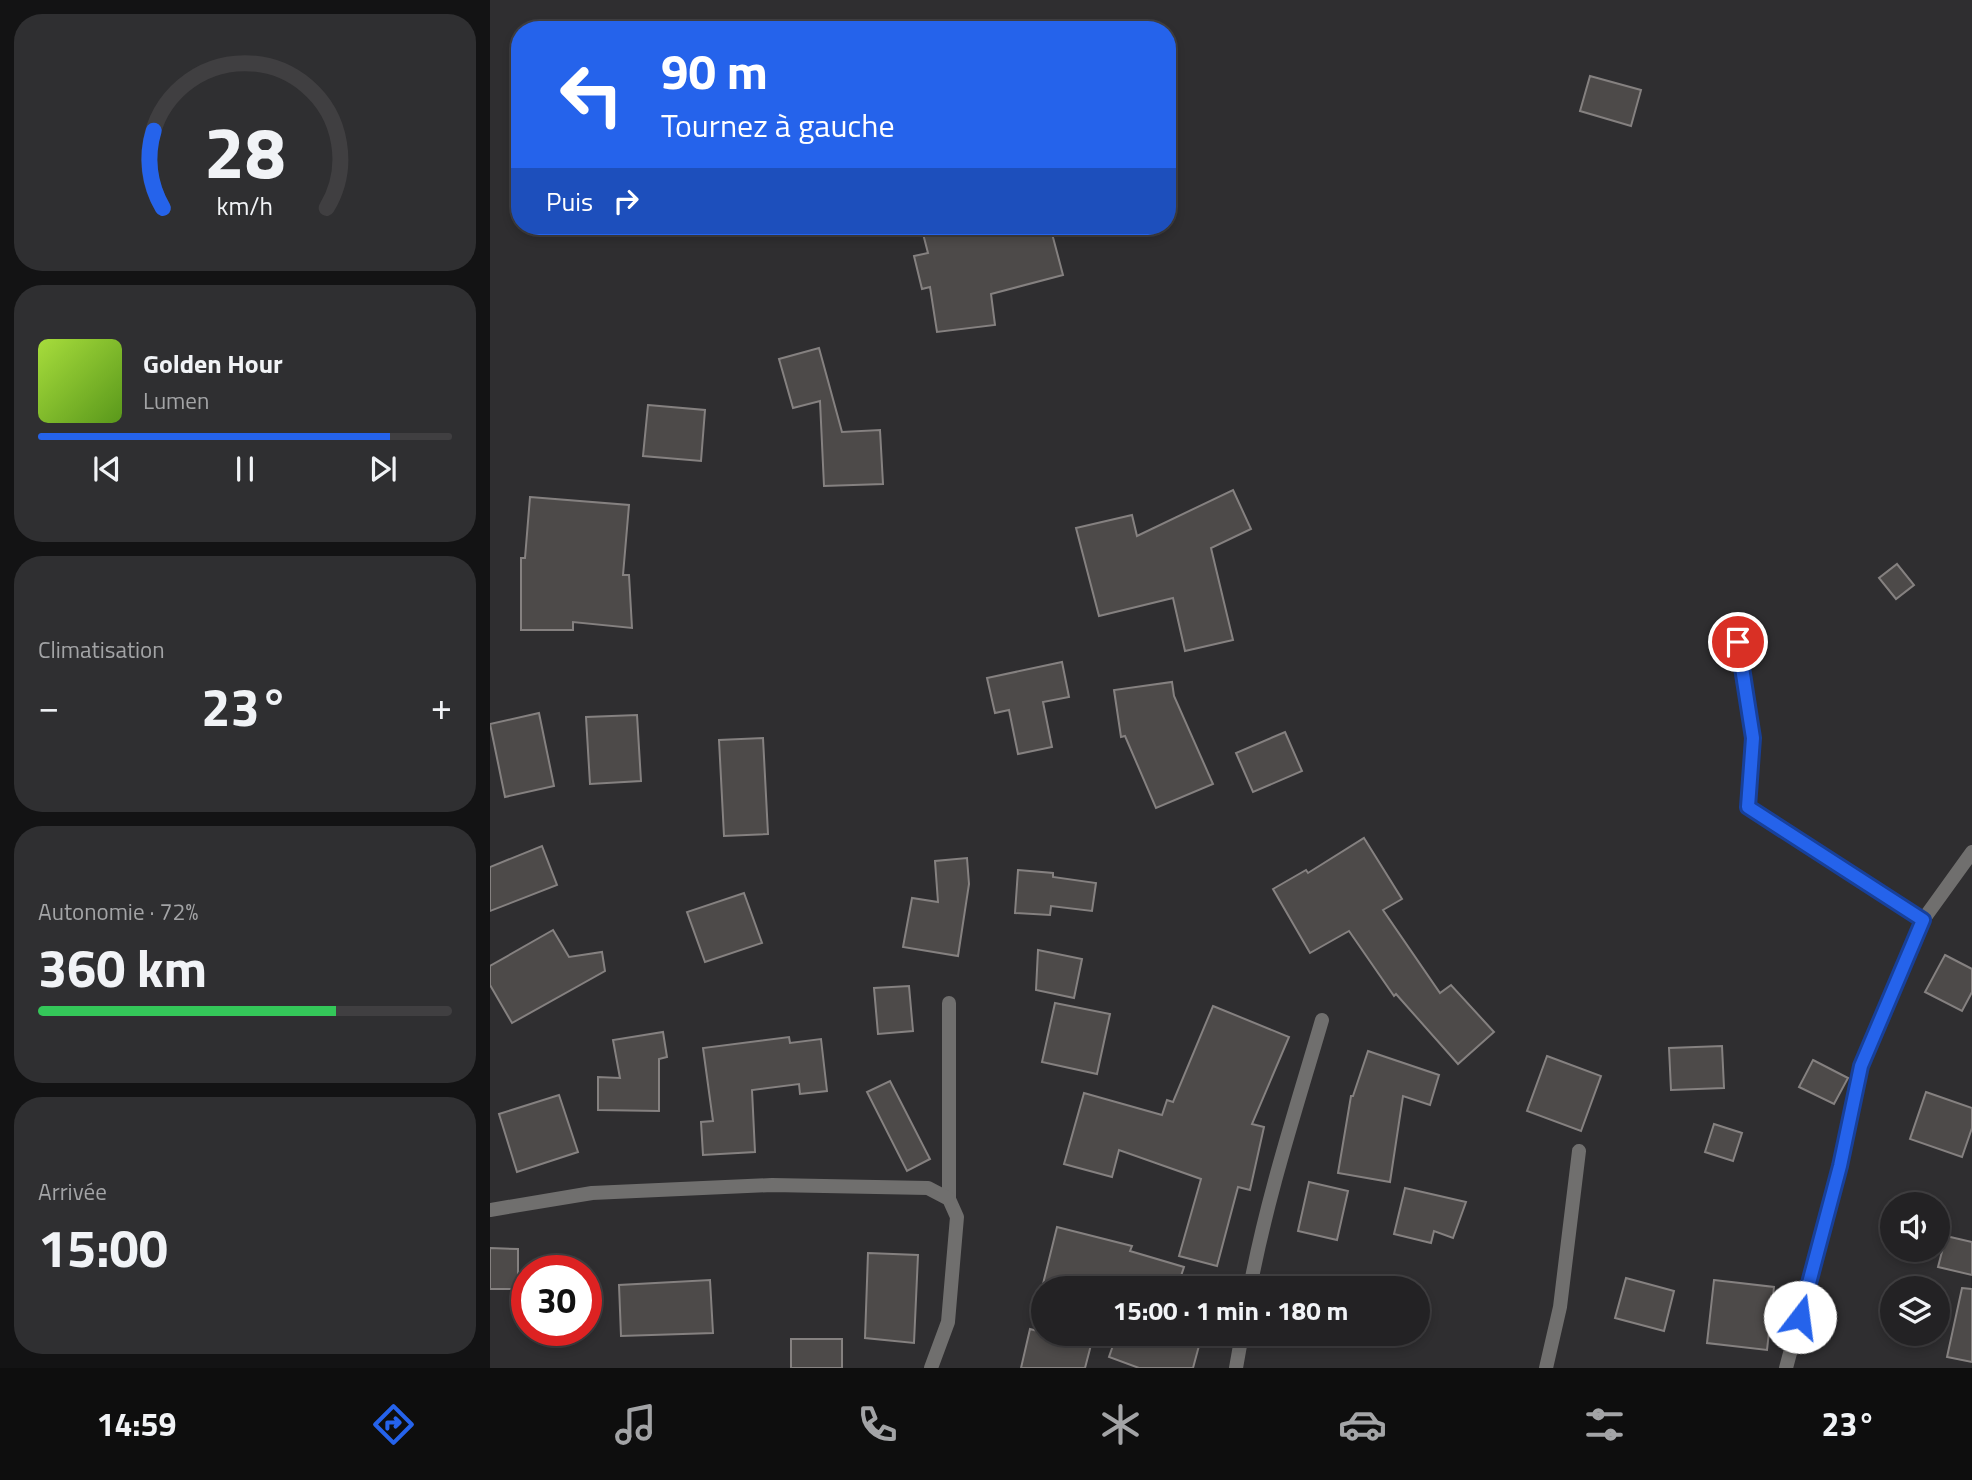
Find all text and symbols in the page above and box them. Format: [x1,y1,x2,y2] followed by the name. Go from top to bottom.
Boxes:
[661,33,768,108] text: 90 m
[546,49,637,140] icon: left
[204,97,286,207] text: 28
[661,101,895,149] text: Tournez à gauche
[546,182,593,221] text: Puis
[607,182,645,220] icon: right
[217,187,273,225] text: km/h
[143,344,283,383] text: Golden Hour
[143,383,209,418] text: Lumen
[88,450,126,488] icon: previous
[226,450,264,488] icon: pause
[364,450,402,488] icon: next
[1708,612,1768,672] pin
[1719,623,1757,661] icon: arrive
[38,632,165,667] text: Climatisation
[201,667,289,746] text: 23°
[38,677,59,735] text: −
[431,677,452,735] text: +
[38,894,198,929] text: Autonomie · 72%
[38,928,207,1007] text: 360 km
[38,1174,107,1209] text: Arrivée
[1880,1192,1950,1346] map controls
[1880,1192,1950,1262] button: sound
[38,1208,168,1287] text: 15:00
[511,1255,602,1346] speed limit sign: 30
[1880,1276,1950,1346] button: layers
[1763,1280,1837,1354] position arrow
[1113,1291,1348,1330] text: 15:00 · 1 min · 180 m
[97,1400,176,1448] text: 14:59
[369,1400,418,1449] icon: directions
[611,1400,660,1449] icon: music
[853,1400,902,1449] icon: phone
[1096,1400,1145,1449] icon: climate
[1338,1400,1387,1449] icon: car
[1580,1400,1629,1449] icon: filters
[1822,1400,1875,1448] text: 23°

